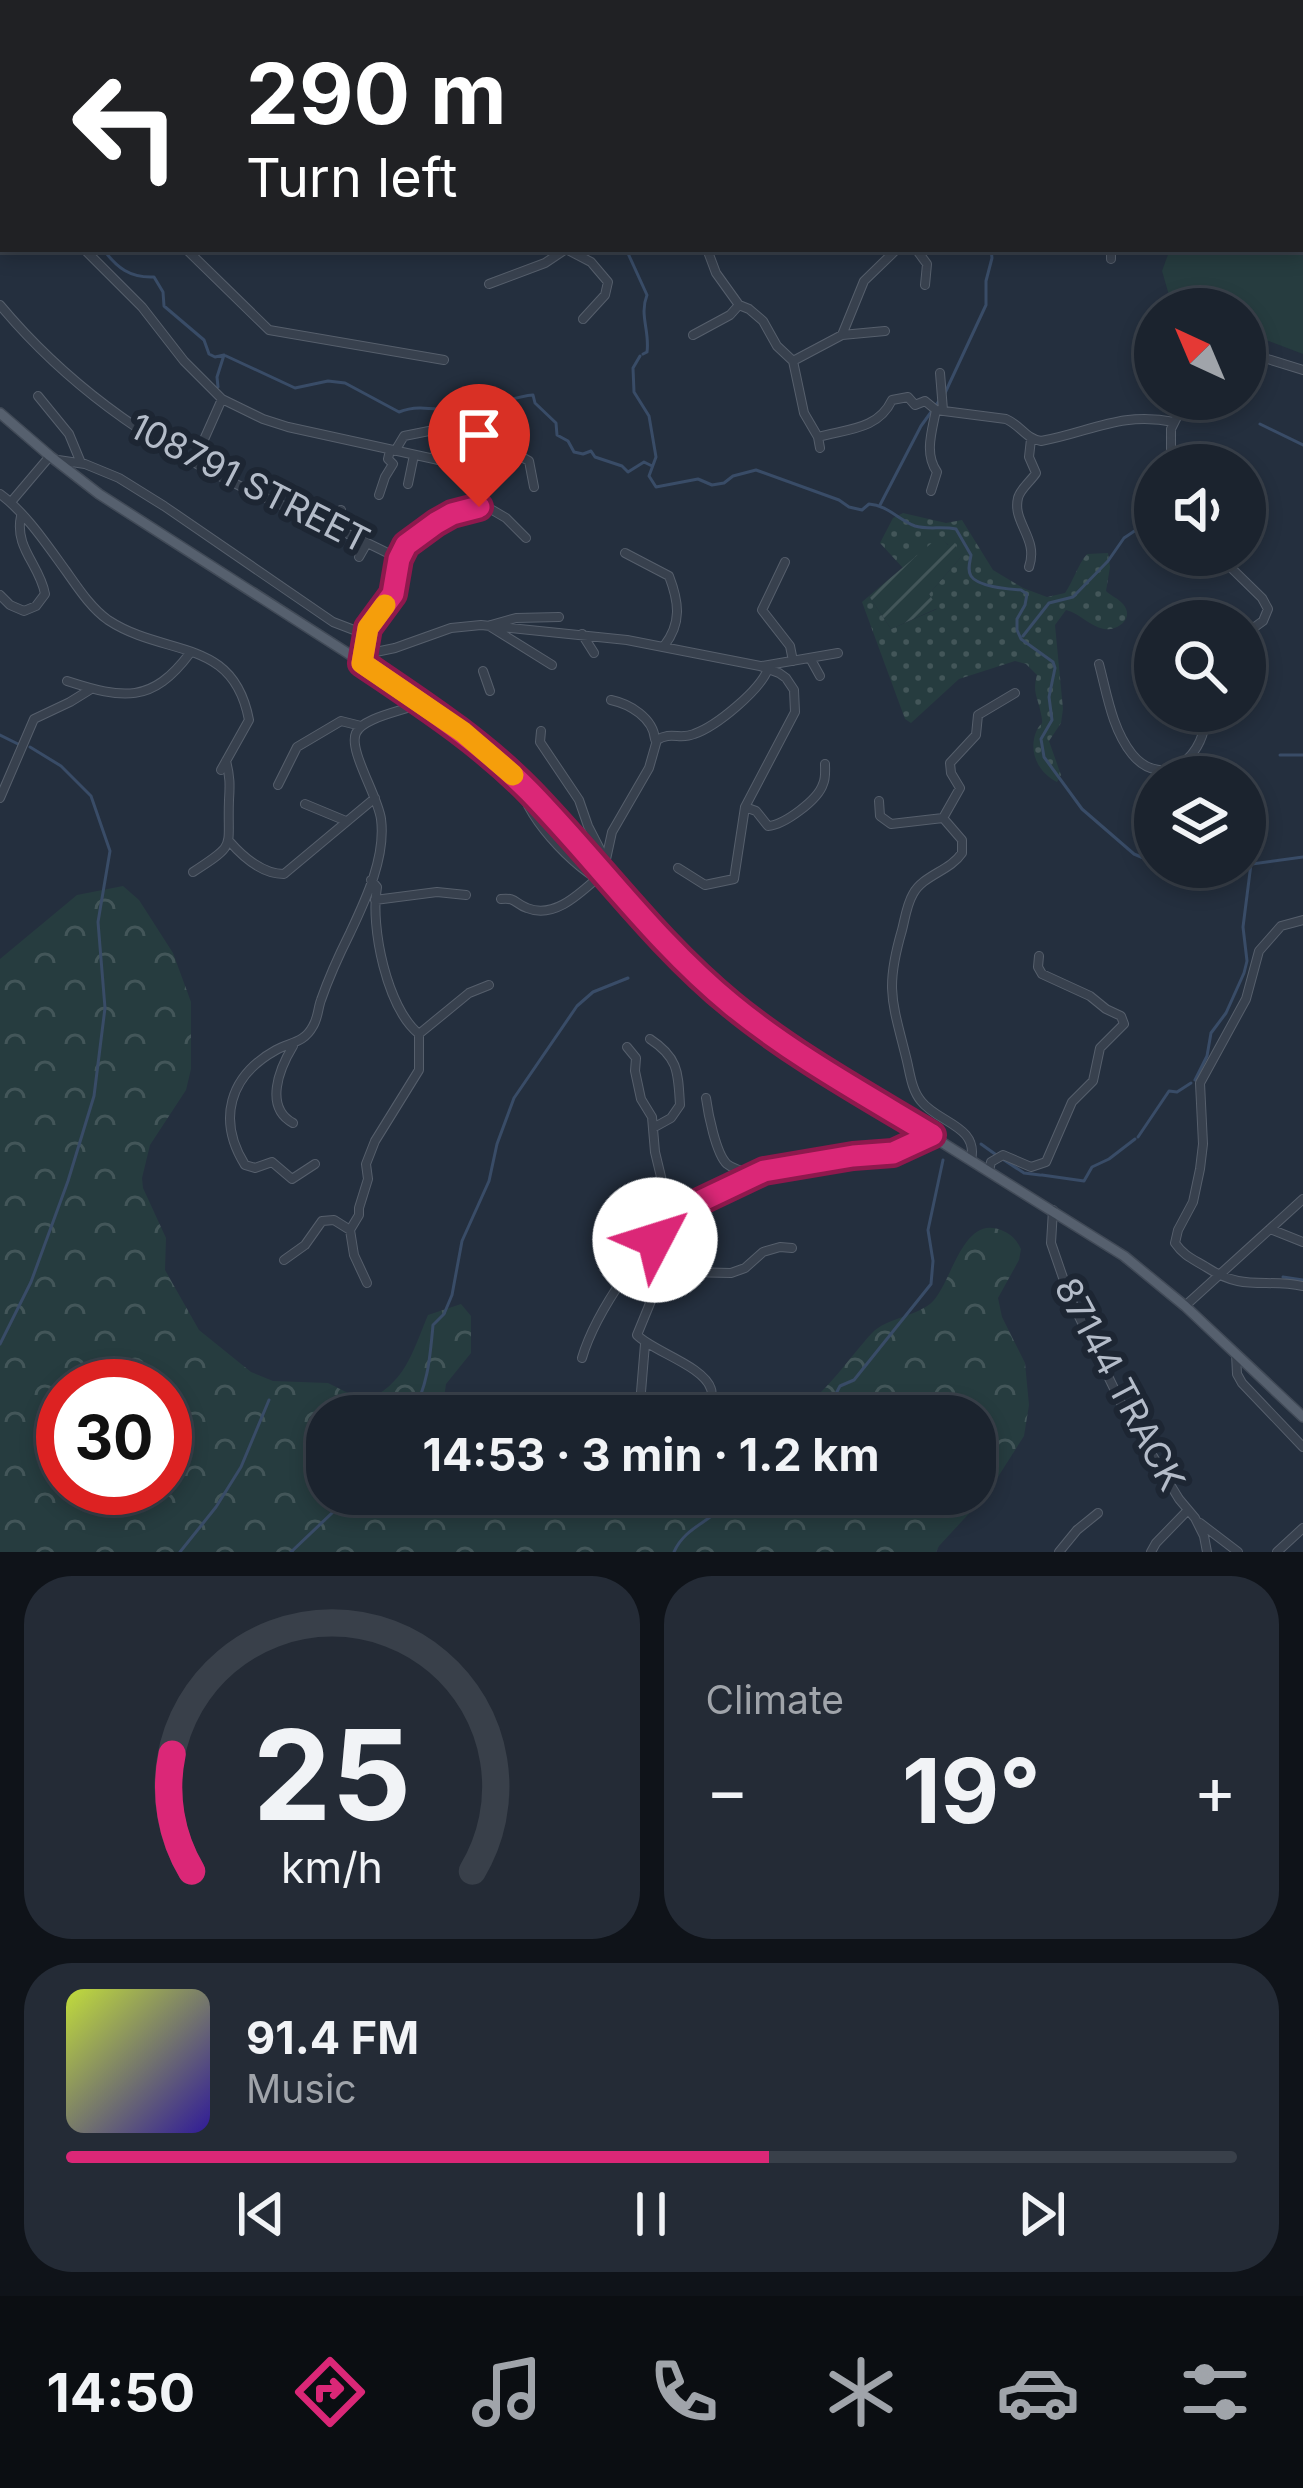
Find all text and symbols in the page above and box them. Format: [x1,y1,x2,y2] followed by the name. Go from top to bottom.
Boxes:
[246,43,507,144] text: 290 m
[48,48,204,204] icon: left
[246,145,457,210] text: Turn left
[1134,288,1266,420] north arrow
[1134,288,1266,888] map controls
[428,384,530,507] pin
[446,402,512,468] icon: arrive
[123,404,377,562] street label: 108791 STREET
[1134,444,1266,576] button: sound
[1134,600,1266,732] button: search
[1134,756,1266,888] button: layers
[592,1177,718,1303] position arrow
[1046,1270,1194,1498] street label: 87144 TRACK
[36,1359,192,1515] speed limit sign: 30
[423,1427,879,1482] text: 14:53 · 3 min · 1.2 km
[706,1676,844,1723] text: Climate
[253,1699,411,1850] text: 25
[902,1736,1041,1845] text: 19°
[706,1750,749,1830] text: −
[1193,1750,1237,1830] text: +
[281,1840,383,1892] text: km/h
[246,2010,419,2065] text: 91.4 FM
[246,2065,357,2112] text: Music
[228,2181,294,2247] icon: previous
[618,2181,684,2247] icon: pause
[1009,2181,1075,2247] icon: next
[288,2350,372,2434] icon: directions
[465,2350,549,2434] icon: music
[642,2350,726,2434] icon: phone
[819,2350,903,2434] icon: climate
[996,2350,1080,2434] icon: car
[1173,2350,1257,2434] icon: filters
[46,2360,195,2425] text: 14:50

